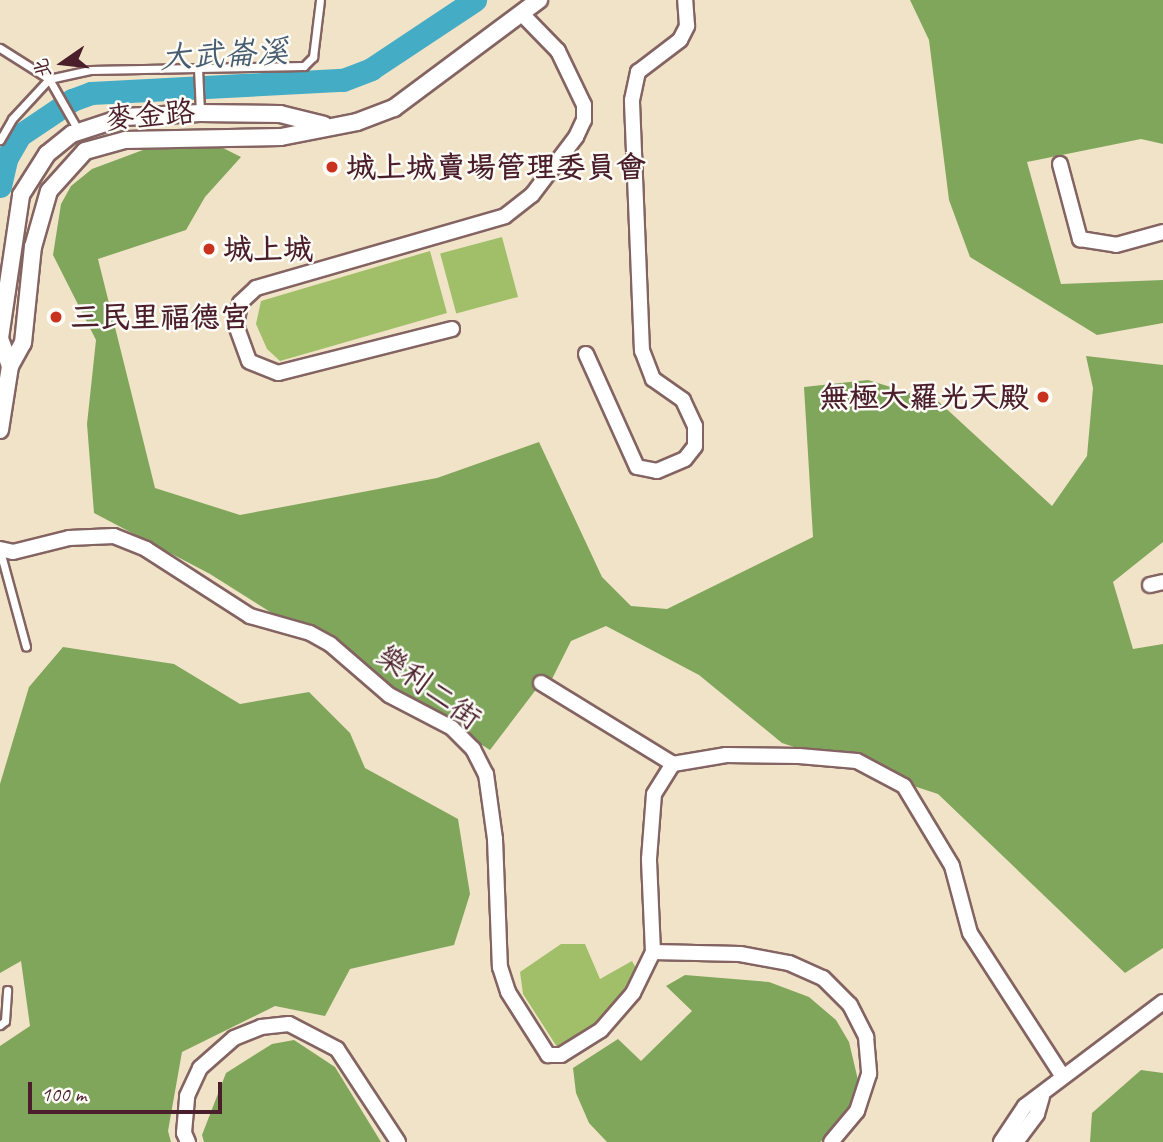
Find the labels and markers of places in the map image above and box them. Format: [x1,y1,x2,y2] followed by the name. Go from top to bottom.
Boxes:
[346,149,646,185] place label: 城上城賣場管理委員會
[324,159,340,175] marker: 城上城賣場管理委員會
[223,231,313,267] place label: 城上城
[201,241,217,257] marker: 城上城
[70,299,250,335] place label: 三民里福德宮
[48,309,64,325] marker: 三民里福德宮
[819,379,1029,415] place label: 無極大羅光天殿
[1035,389,1051,405] marker: 無極大羅光天殿

